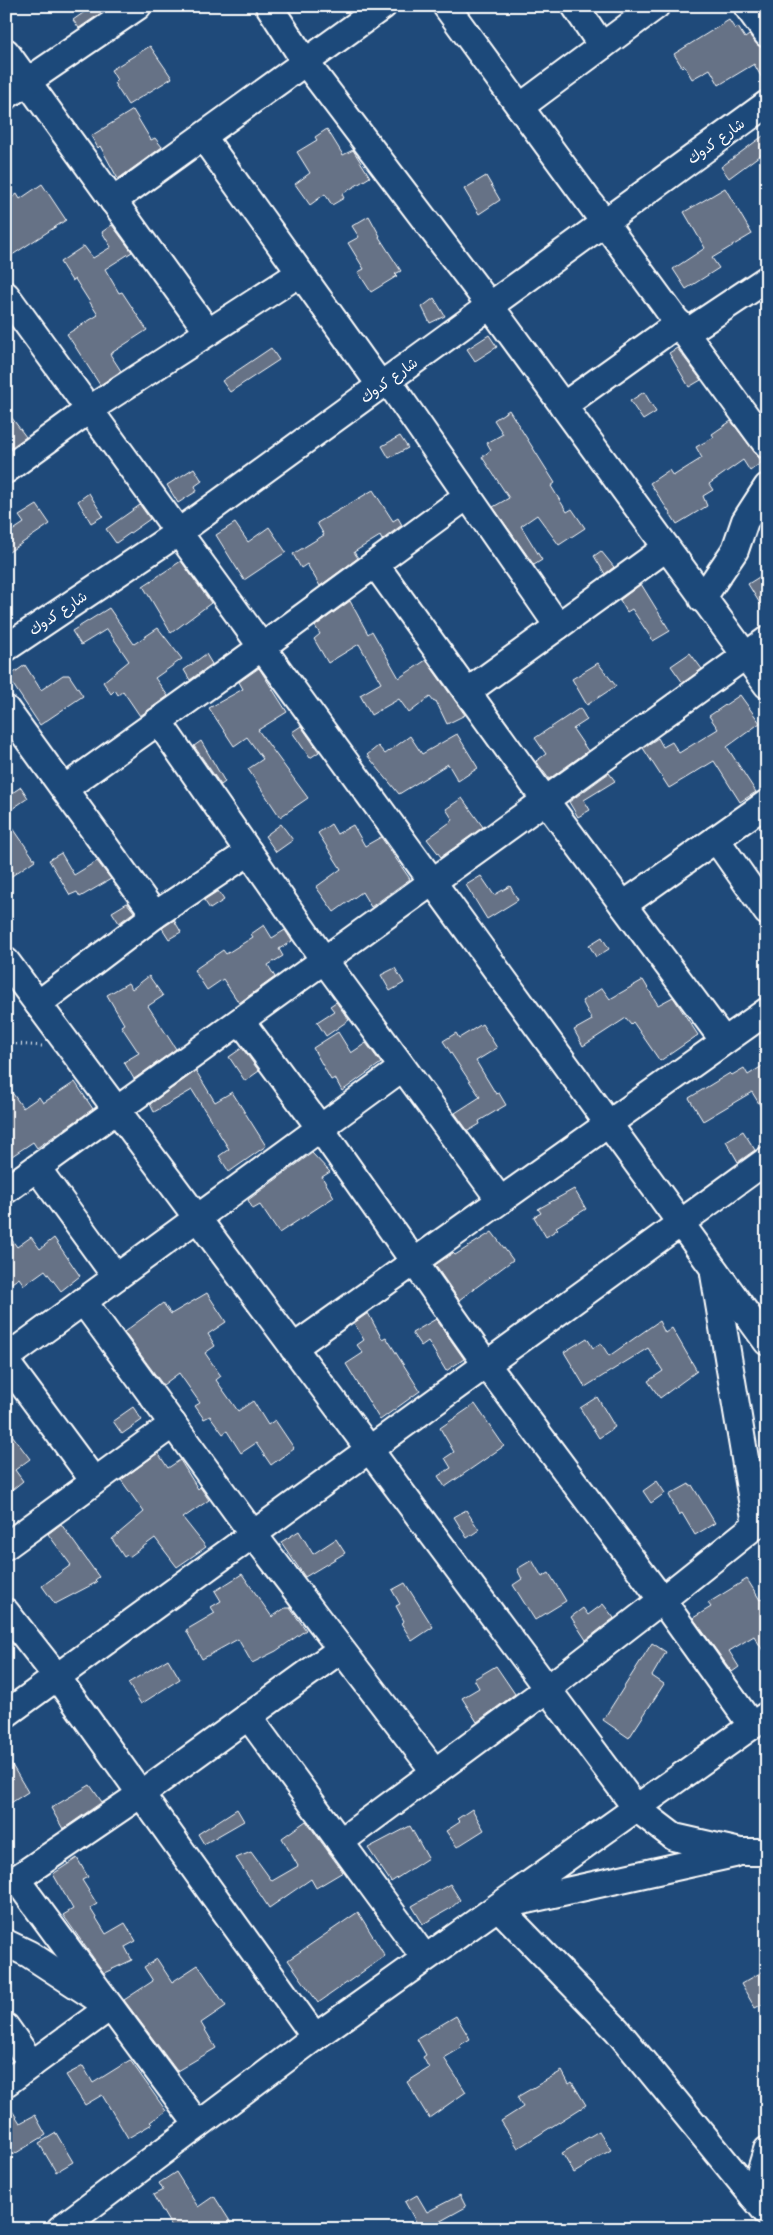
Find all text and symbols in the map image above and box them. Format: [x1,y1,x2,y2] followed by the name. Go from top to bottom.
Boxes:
[683,113,749,169] street label: شارع كدوك
[356,352,422,408] street label: شارع كدوك
[25,586,91,640] street label: شارع كدوك

